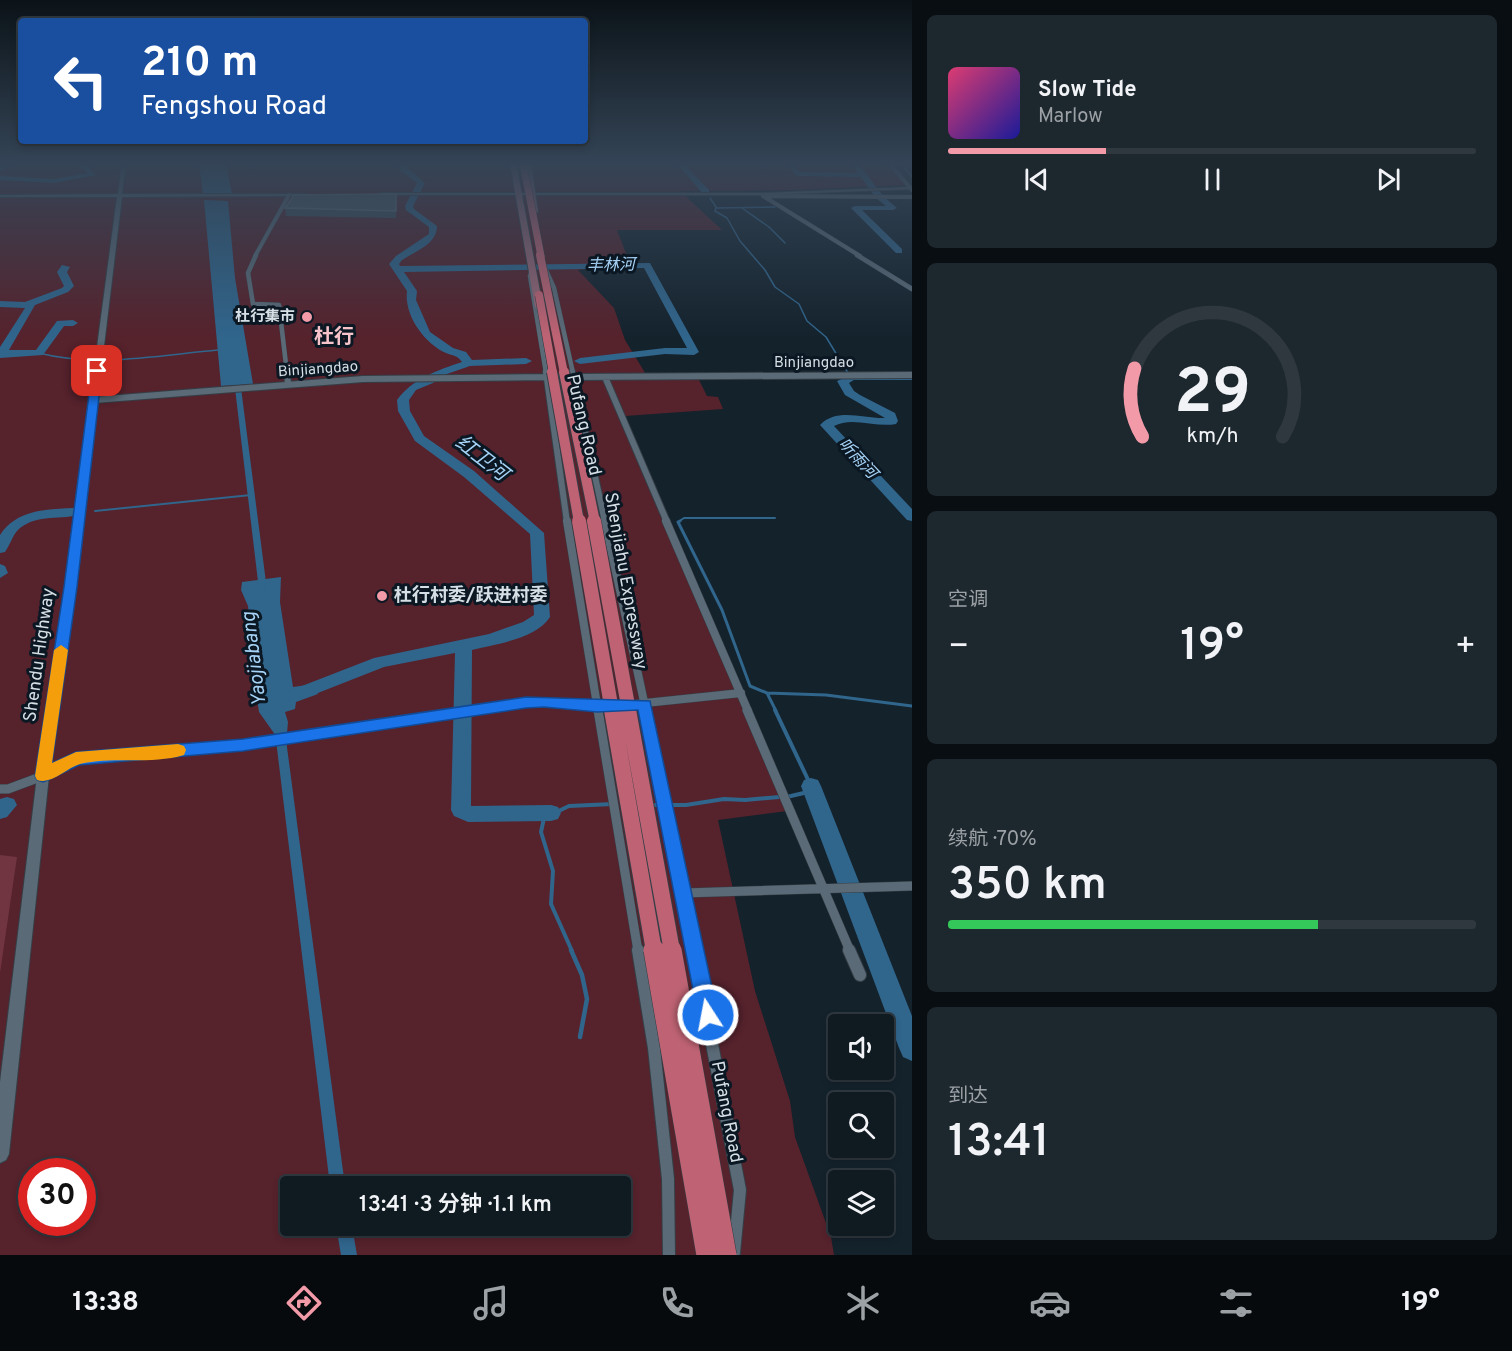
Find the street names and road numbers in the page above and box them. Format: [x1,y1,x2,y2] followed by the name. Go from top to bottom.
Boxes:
[774,354,854,373] street label: Binjiangdao
[277,358,359,382] street label: Binjiangdao
[560,372,606,478] street label: Pufang Road
[598,491,652,671] street label: Shenjiahu Expressway
[19,587,61,723] street label: Shendu Highway
[705,1059,747,1165] street label: Pufang Road

